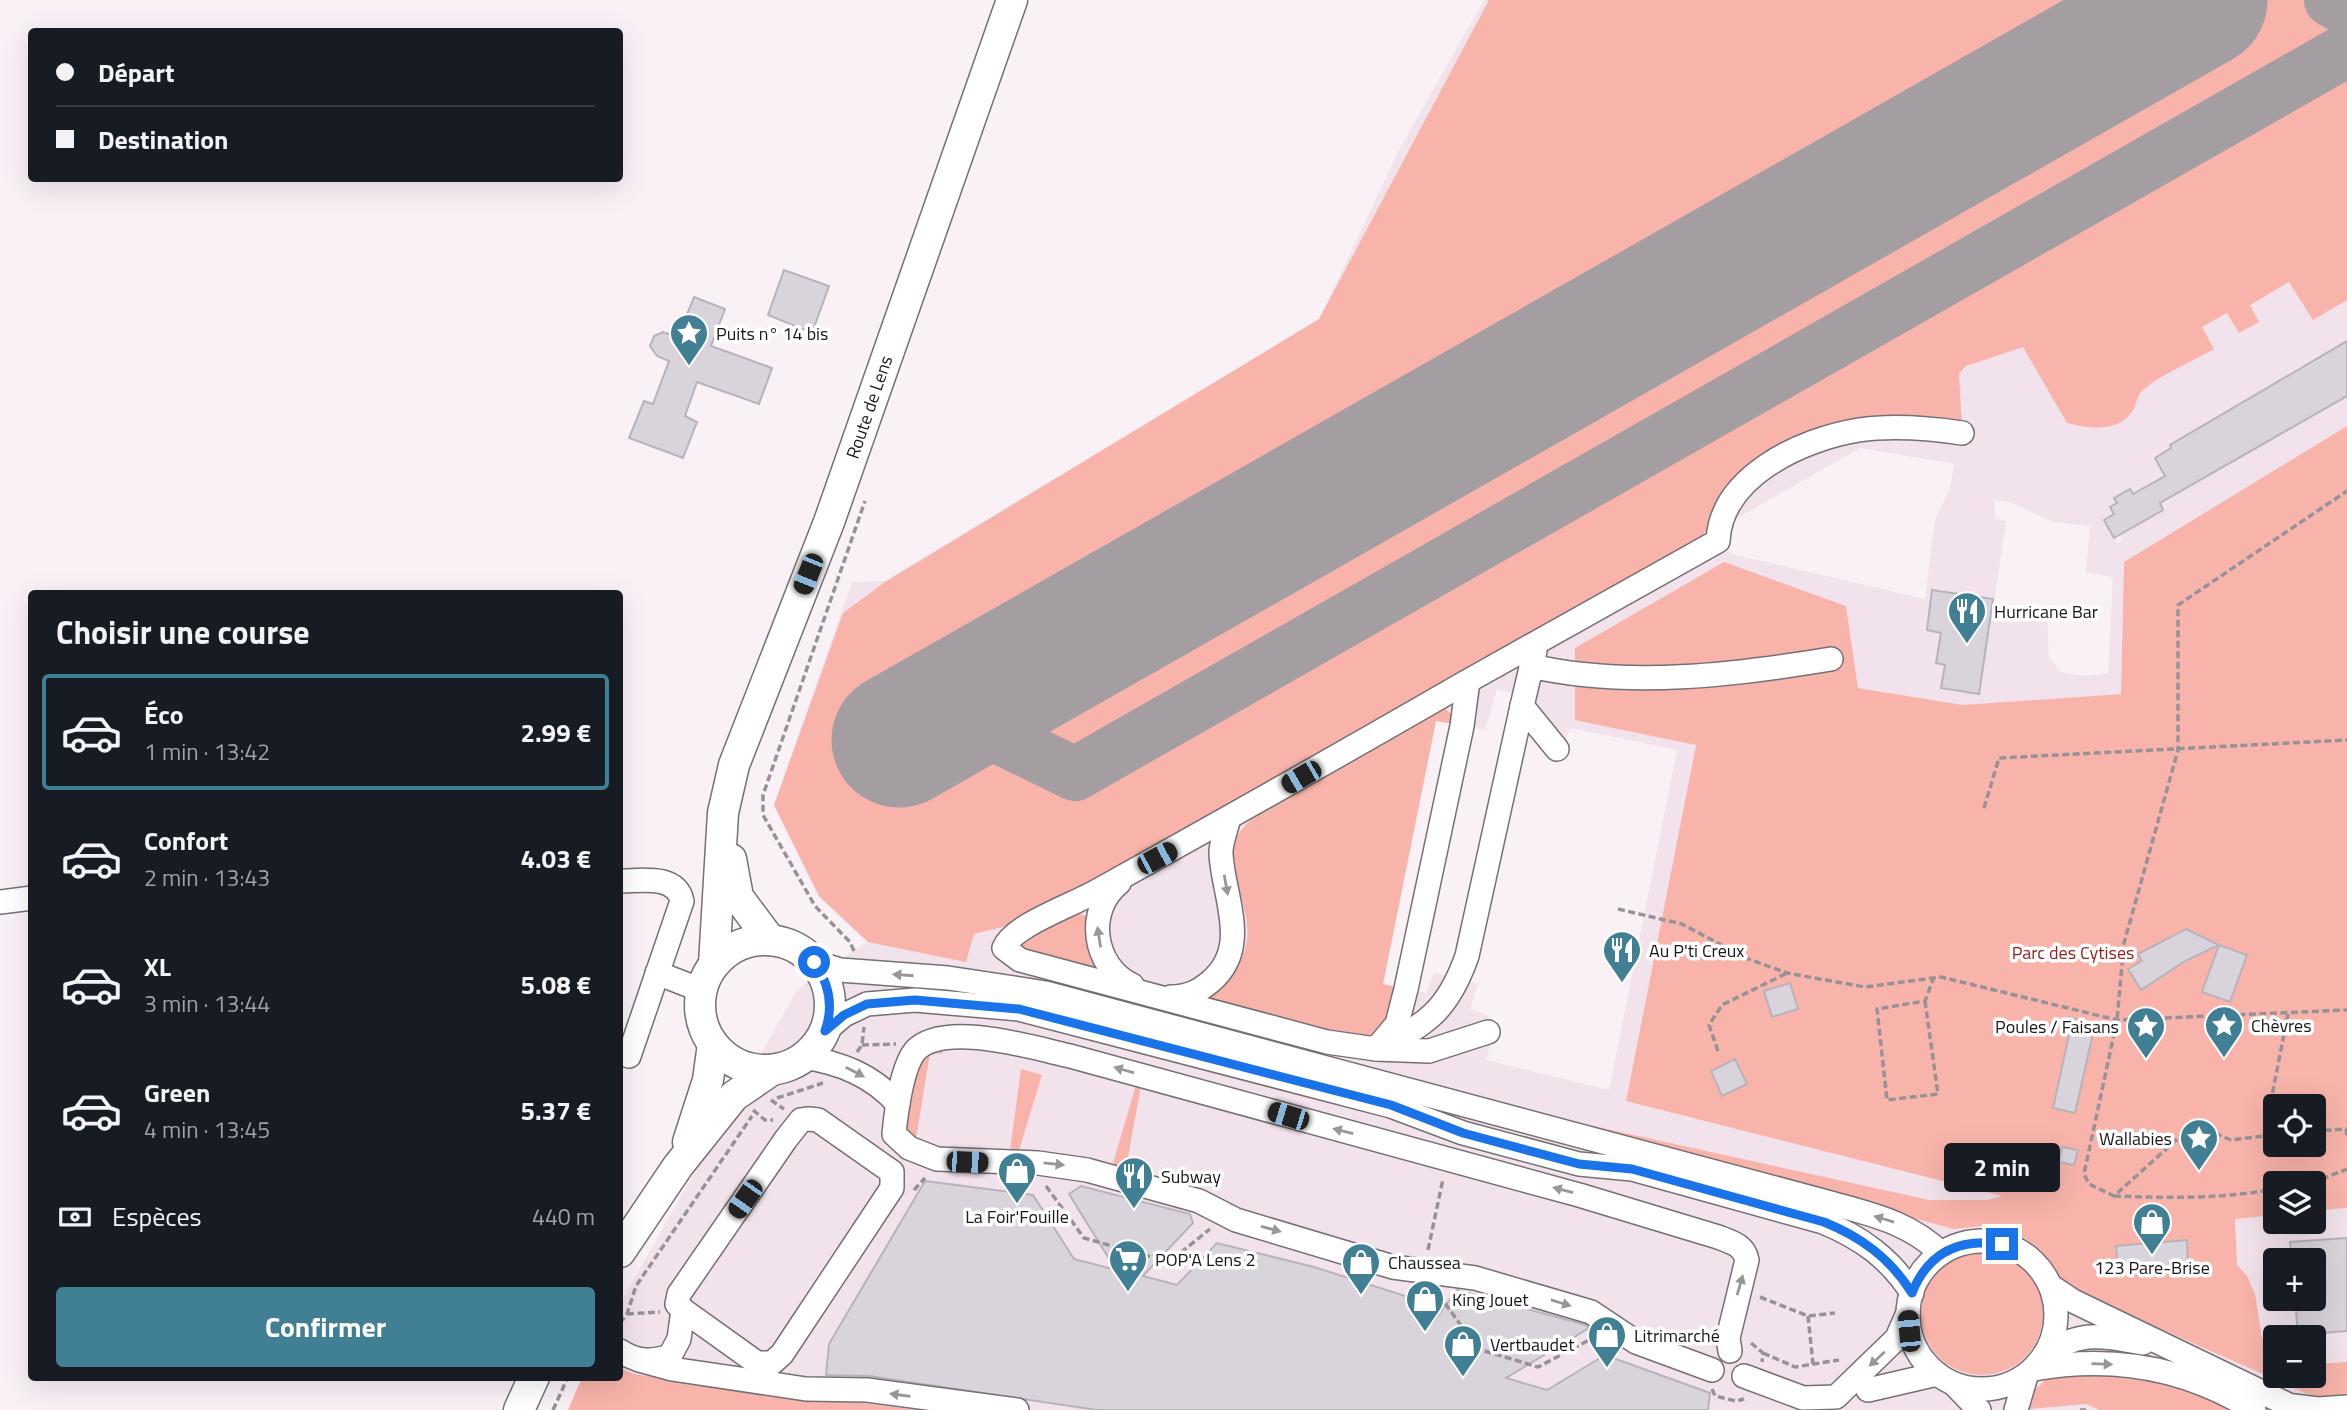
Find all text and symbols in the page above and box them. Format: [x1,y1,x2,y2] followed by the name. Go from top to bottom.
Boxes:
[98,53,174,92] text: Départ
[98,120,228,159] text: Destination
[668,312,710,367] place icon: Puits n° 14 bis
[716,320,828,347] place label: Puits n° 14 bis
[839,352,899,462] street label: Route de Lens
[791,551,826,597] car
[1946,590,1988,645] restaurant icon: Hurricane Bar
[1994,598,2098,625] place label: Hurricane Bar
[56,608,310,656] text: Choisir une course
[144,695,184,734] text: Éco
[60,701,123,764] icon: car
[520,713,591,752] text: 2.99 €
[144,734,270,769] text: 1 min · 13:42
[1278,757,1325,797] car
[144,821,228,860] text: Confort
[60,827,123,890] icon: car
[520,839,591,878] text: 4.03 €
[1134,839,1181,877] car
[144,860,270,895] text: 2 min · 13:43
[1221,874,1232,896] one-way arrow
[1093,926,1104,948] one-way arrow
[1601,929,1643,984] restaurant icon: Au P'ti Creux
[1649,937,1744,964] place label: Au P'ti Creux
[2012,939,2134,966] park label: Parc des Cytises
[798,946,830,978] route start
[144,947,171,986] text: XL
[60,953,123,1016] icon: car
[520,965,591,1004] text: 5.08 €
[892,969,914,980] one-way arrow
[144,986,270,1021] text: 3 min · 13:44
[2203,1004,2245,1059] place icon: Chèvres
[2125,1005,2167,1060] place icon: Poules / Faisans
[2251,1012,2312,1039] place label: Chèvres
[1995,1013,2119,1040] place label: Poules / Faisans
[1113,1065,1134,1075] one-way arrow
[845,1066,865,1077] one-way arrow
[144,1073,210,1112] text: Green
[60,1079,123,1142] icon: car
[520,1091,591,1130] text: 5.37 €
[2263,1094,2326,1388] map controls
[2263,1094,2326,1157] button: locate
[1265,1100,1312,1132] car
[144,1112,270,1147] text: 4 min · 13:45
[2178,1117,2220,1172] place icon: Wallabies
[1332,1125,1354,1136] one-way arrow
[2099,1125,2172,1152] place label: Wallabies
[1944,1142,2060,1192] callout: 2 min
[996,1150,1038,1205] shop icon: La Foir'Fouille
[1974,1150,2030,1185] text: 2 min
[946,1151,989,1173] car
[1113,1155,1155,1210] restaurant icon: Subway
[1043,1159,1065,1170] one-way arrow
[1161,1163,1221,1190] place label: Subway
[2263,1171,2326,1234] button: layers
[725,1176,766,1222] car
[1551,1184,1573,1195] one-way arrow
[112,1197,202,1236] text: Espèces
[56,1198,94,1236] icon: cash
[532,1199,595,1234] text: 440 m
[2131,1201,2173,1256] shop icon: 123 Pare-Brise
[965,1203,1069,1230] place label: La Foir'Fouille
[1873,1213,1894,1223] one-way arrow
[1260,1224,1282,1235] one-way arrow
[1986,1228,2018,1260] route end
[1107,1238,1149,1293] supermarket icon: POP'A Lens 2
[1340,1241,1382,1296] shop icon: Chaussea
[1155,1246,1256,1273] place label: POP'A Lens 2
[2263,1248,2326,1311] button: +
[1388,1249,1461,1276] place label: Chaussea
[2094,1254,2210,1281] place label: 123 Pare-Brise
[1736,1274,1746,1295] one-way arrow
[1404,1278,1446,1333] shop icon: King Jouet
[1452,1286,1529,1313] place label: King Jouet
[56,1287,595,1367] button: Confirmer
[1551,1299,1572,1309] one-way arrow
[1897,1309,1922,1353] car
[1586,1314,1628,1369] shop icon: Litrimarché
[1634,1322,1720,1349] place label: Litrimarché
[1442,1323,1484,1378] shop icon: Vertbaudet
[2263,1325,2326,1388] button: −
[1490,1331,1575,1358] place label: Vertbaudet
[1868,1351,1886,1367] one-way arrow
[2091,1358,2113,1369] one-way arrow
[889,1389,911,1400] one-way arrow

